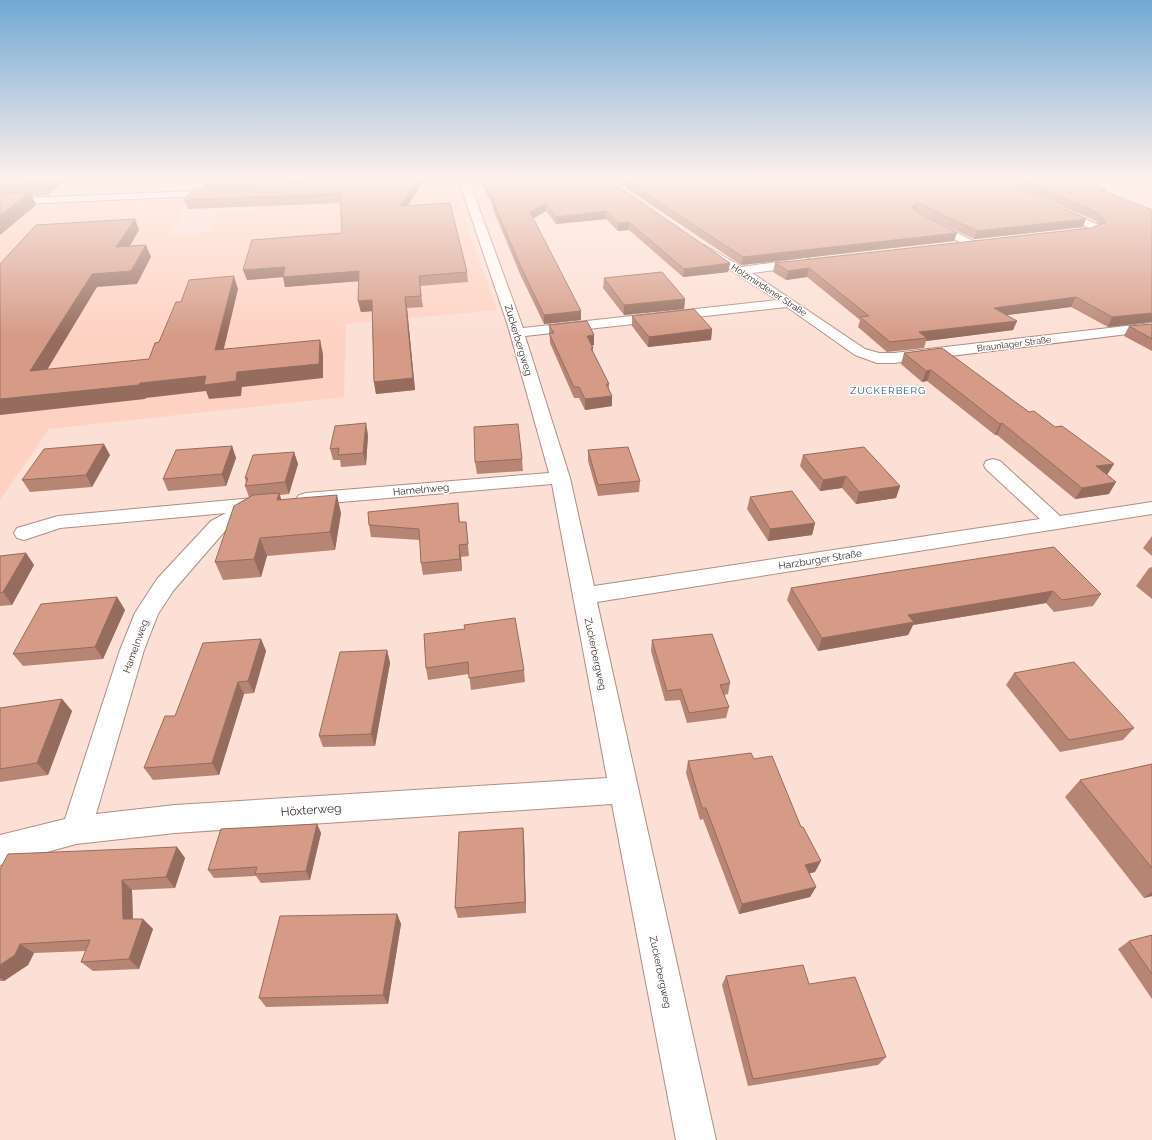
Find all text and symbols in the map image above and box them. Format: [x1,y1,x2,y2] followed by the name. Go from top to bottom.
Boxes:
[730,262,809,318] street label: Holzmindener Straße
[503,303,535,377] street label: Zuckerbergweg
[976,334,1052,354] street label: Braunlager Straße
[850,385,926,396] district label: ZUCKERBERG
[393,482,450,497] street label: Hamelnweg
[778,547,863,572] street label: Harzburger Straße
[582,617,609,691] street label: Zuckerbergweg
[121,618,150,674] street label: Hamelnweg
[280,801,342,819] street label: Höxterweg
[647,935,674,1009] street label: Zuckerbergweg

